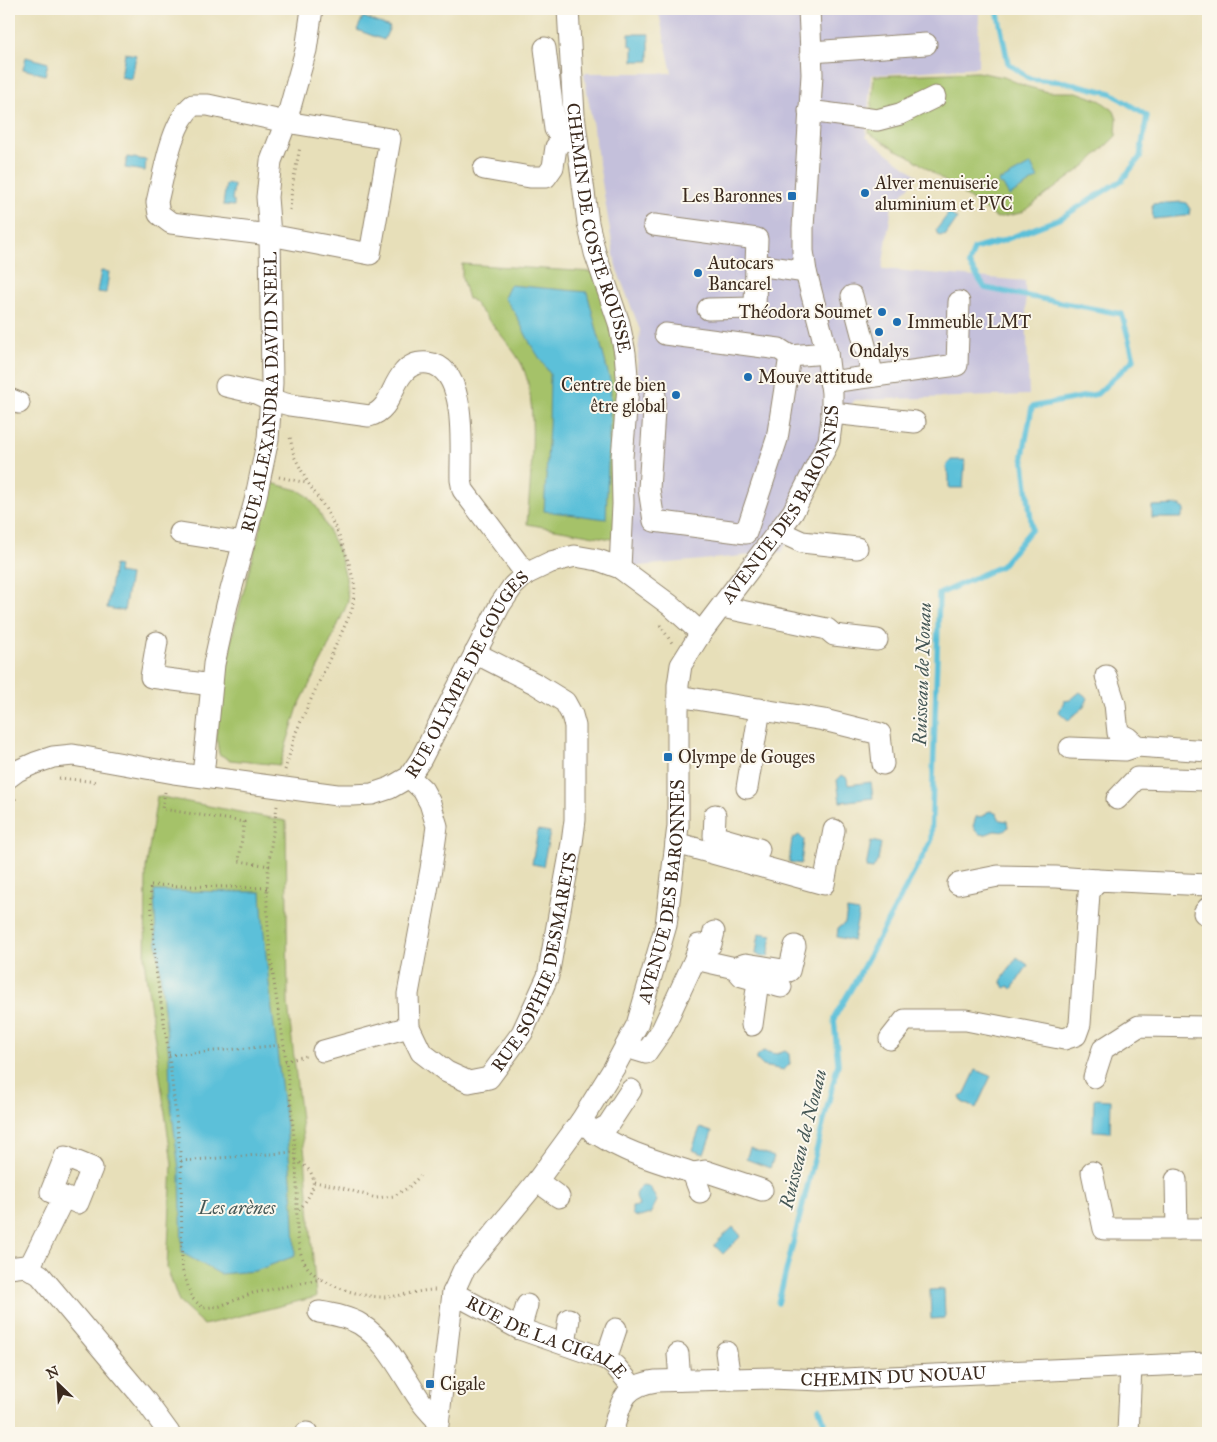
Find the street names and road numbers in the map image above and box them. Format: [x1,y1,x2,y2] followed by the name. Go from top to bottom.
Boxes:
[562,102,636,355] street label: CHEMIN DE COSTE ROUSSE
[236,251,283,535] street label: RUE ALEXANDRA DAVID NEEL
[716,405,843,608] street label: AVENUE DES BARONNES
[400,566,533,782] street label: RUE OLYMPE DE GOUGES
[633,779,689,1007] street label: AVENUE DES BARONNES
[486,850,581,1076] street label: RUE SOPHIE DESMARETS
[462,1291,632,1383] street label: RUE DE LA CIGALE
[800,1362,988,1391] street label: CHEMIN DU NOUAU

